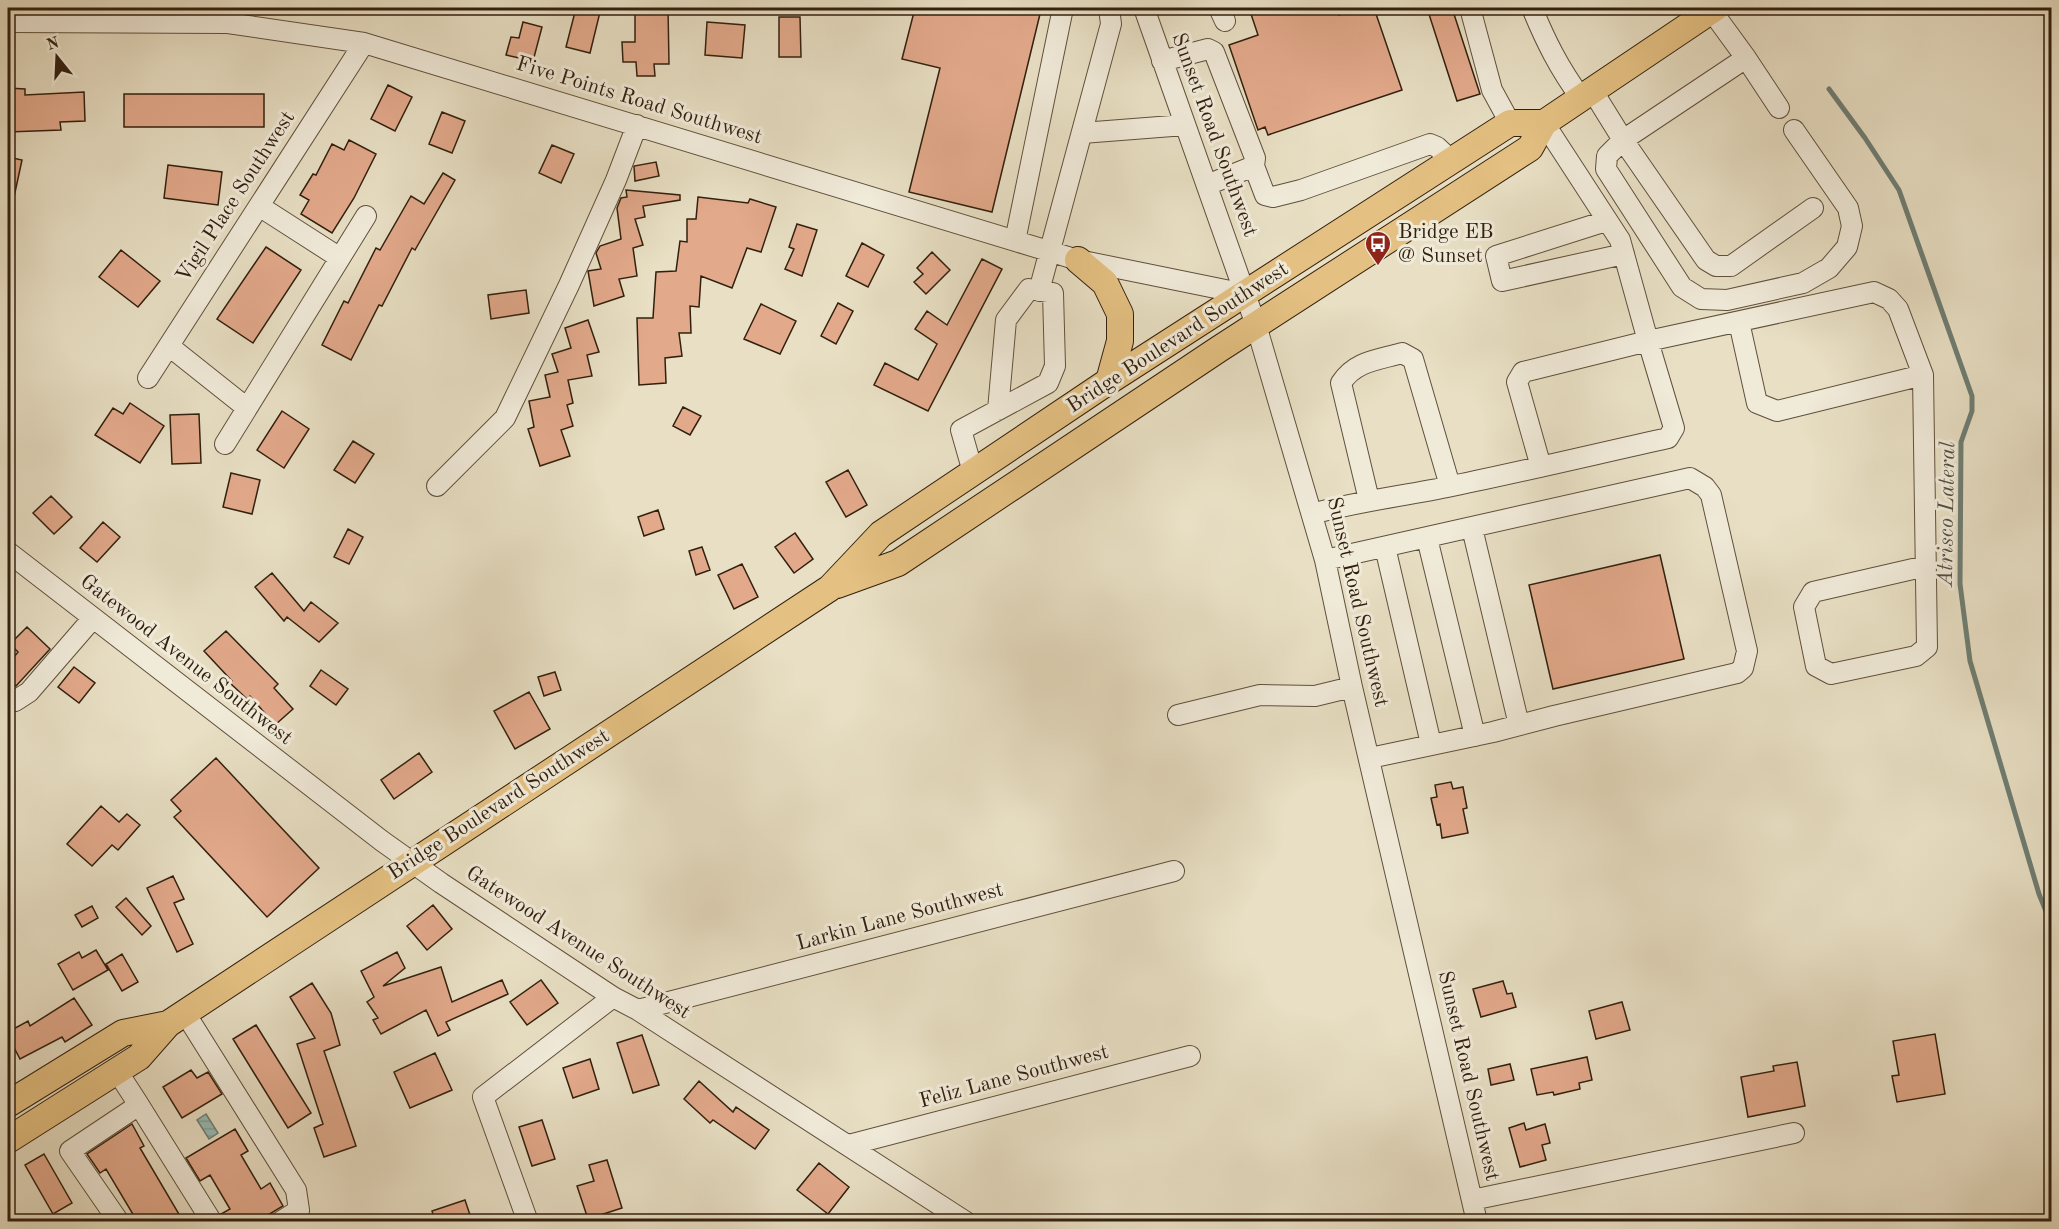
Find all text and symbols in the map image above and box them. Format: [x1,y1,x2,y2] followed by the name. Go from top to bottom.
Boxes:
[27,27,87,87] north arrow
[1167,30,1261,240] street label: Sunset Road Southwest
[45,35,62,54] text: N
[514,54,764,148] street label: Five Points Road Southwest
[173,108,299,286] street label: Vigil Place Southwest
[1398,222,1494,267] place label: Bridge EB @ Sunset
[1363,229,1393,267] bus stop icon: Bridge EB @ Sunset
[1064,259,1292,417] street label: Bridge Boulevard Southwest
[1935,441,1959,588] water label: Atrisco Lateral
[1323,495,1391,709] street label: Sunset Road Southwest
[76,571,296,749] street label: Gatewood Avenue Southwest
[385,726,613,884] street label: Bridge Boulevard Southwest
[462,863,694,1023] street label: Gatewood Avenue Southwest
[794,879,1006,955] street label: Larkin Lane Southwest
[1434,969,1502,1183] street label: Sunset Road Southwest
[917,1042,1111,1112] street label: Feliz Lane Southwest

